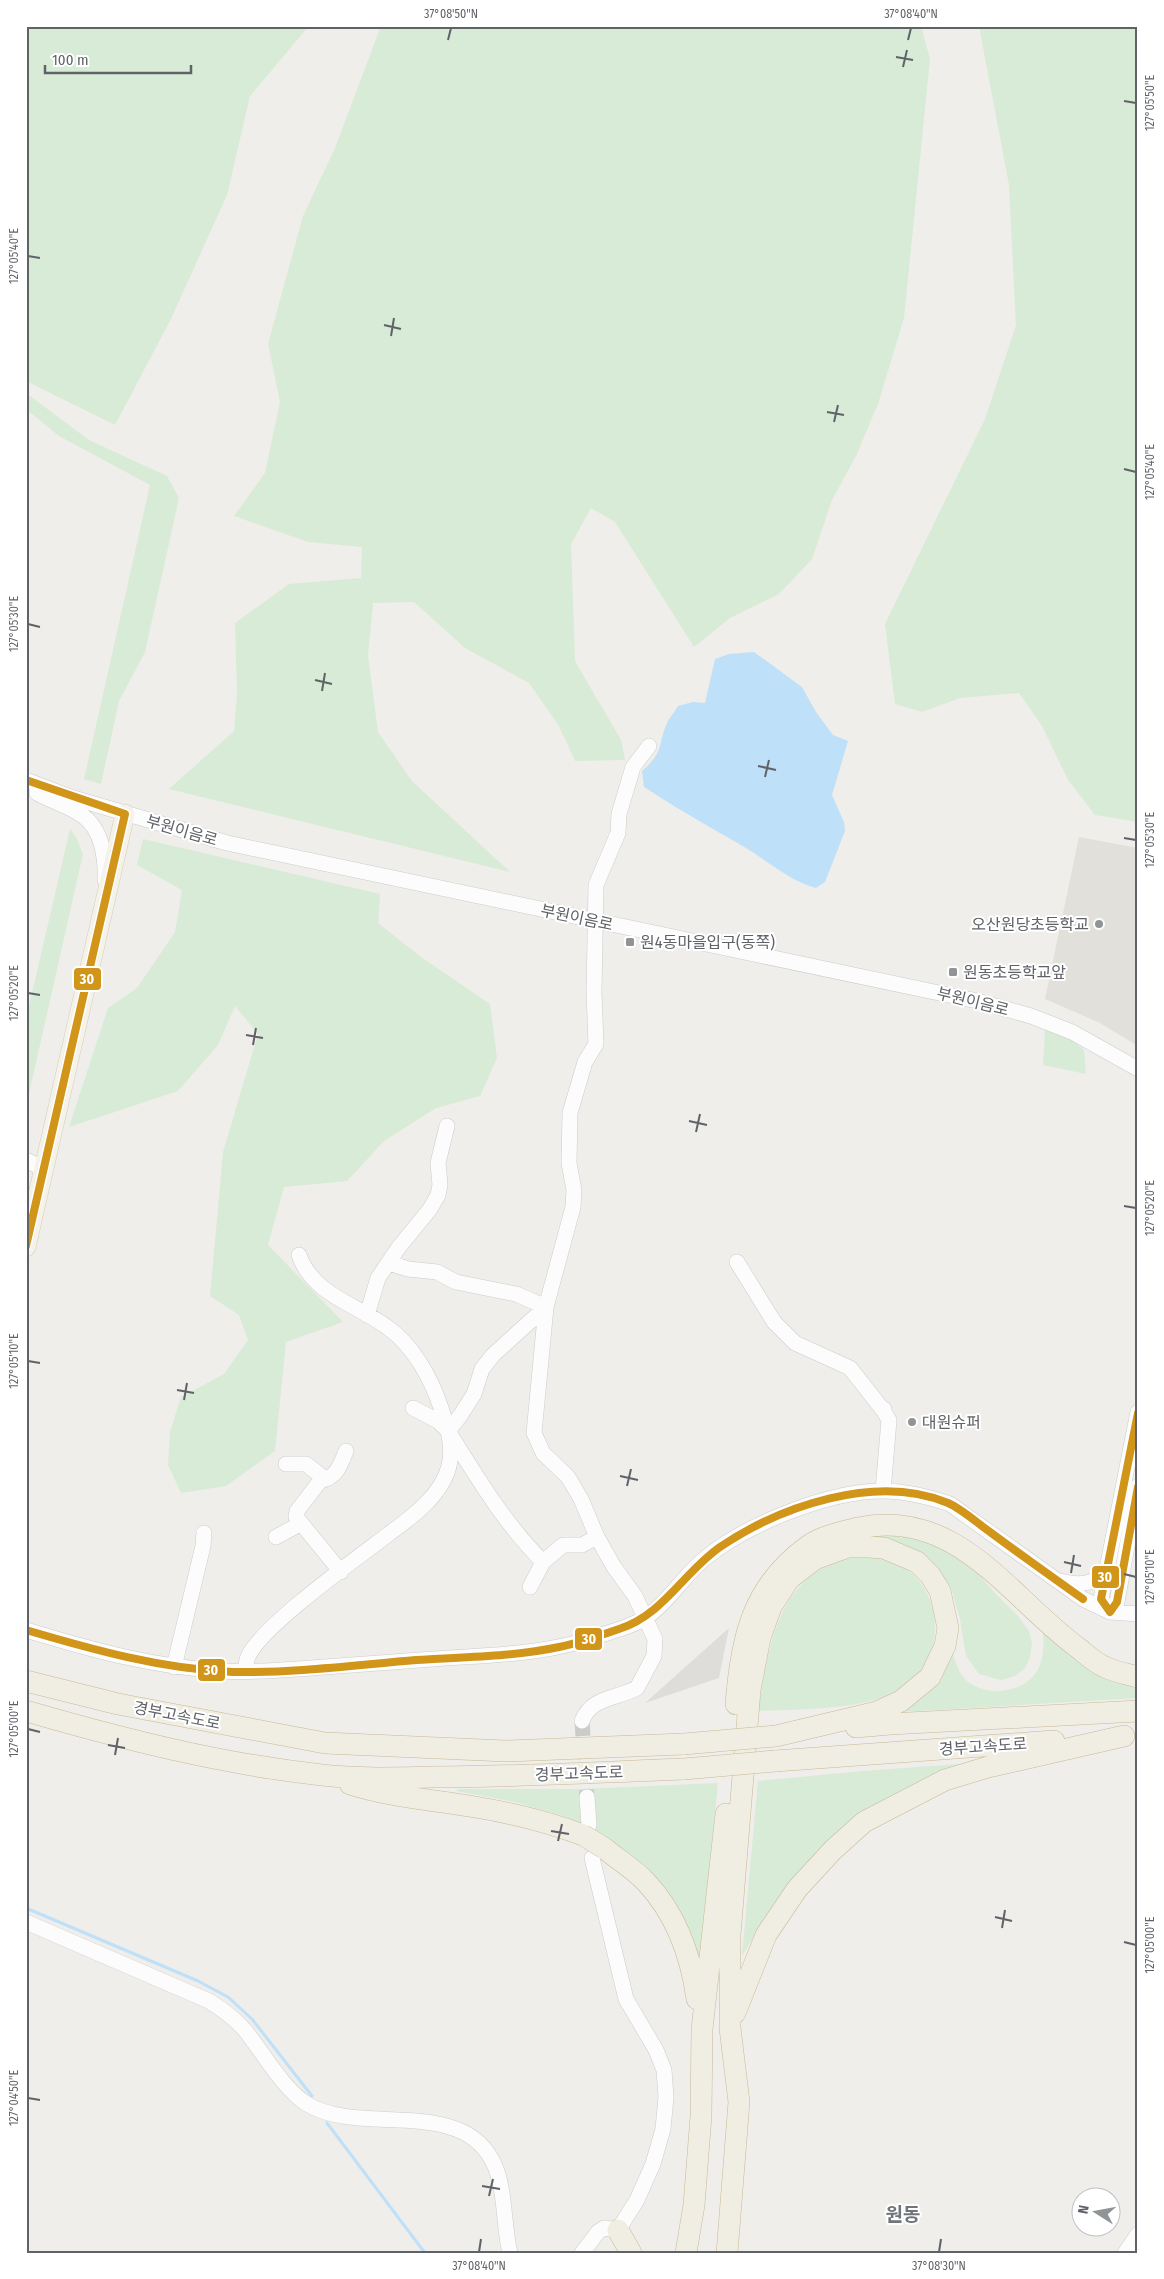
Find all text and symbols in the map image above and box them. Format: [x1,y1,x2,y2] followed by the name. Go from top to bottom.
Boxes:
[424,7,478,21] text: 37°08'50"N
[884,7,938,21] text: 37°08'40"N
[45,42,191,74] scale bar
[52,51,89,69] text: 100 m
[1143,75,1157,131] text: 127°05'50"E
[7,228,21,284] text: 127°05'40"E
[1143,444,1157,500] text: 127°05'40"E
[7,596,21,652] text: 127°05'30"E
[144,811,220,850] street label: 부원이음로
[1143,812,1157,868] text: 127°05'30"E
[539,901,615,934] street label: 부원이음로
[971,915,1089,934] place label: 오산원당초등학교
[1093,918,1105,930] marker: 오산원당초등학교
[640,933,775,952] place label: 원4동마을입구(동쪽)
[624,936,636,948] marker: 원4동마을입구(동쪽)
[963,963,1066,982] place label: 원동초등학교앞
[7,965,21,1021] text: 127°05'20"E
[947,966,959,978] marker: 원동초등학교앞
[73,967,102,991] line badge: 30
[79,971,94,988] text: 30
[935,983,1011,1020] street label: 부원이음로
[1143,1180,1157,1236] text: 127°05'20"E
[7,1333,21,1389] text: 127°05'10"E
[922,1413,981,1432] place label: 대원슈퍼
[906,1416,918,1428] marker: 대원슈퍼
[1143,1549,1157,1605] text: 127°05'10"E
[1091,1565,1120,1589] line badge: 30
[1097,1569,1112,1586] text: 30
[574,1627,603,1651] line badge: 30
[581,1631,596,1648] text: 30
[197,1658,226,1682] line badge: 30
[203,1662,218,1679] text: 30
[132,1698,222,1733] street label: 경부고속도로
[7,1700,21,1757] text: 127°05'00"E
[938,1734,1028,1759] street label: 경부고속도로
[535,1762,624,1785] street label: 경부고속도로
[1143,1916,1157,1973] text: 127°05'00"E
[7,2070,21,2126] text: 127°04'50"E
[1072,2186,1122,2236] north arrow
[886,2203,920,2226] district label: 원동
[1075,2204,1093,2215] text: N
[452,2259,506,2273] text: 37°08'40"N
[912,2259,966,2273] text: 37°08'30"N

